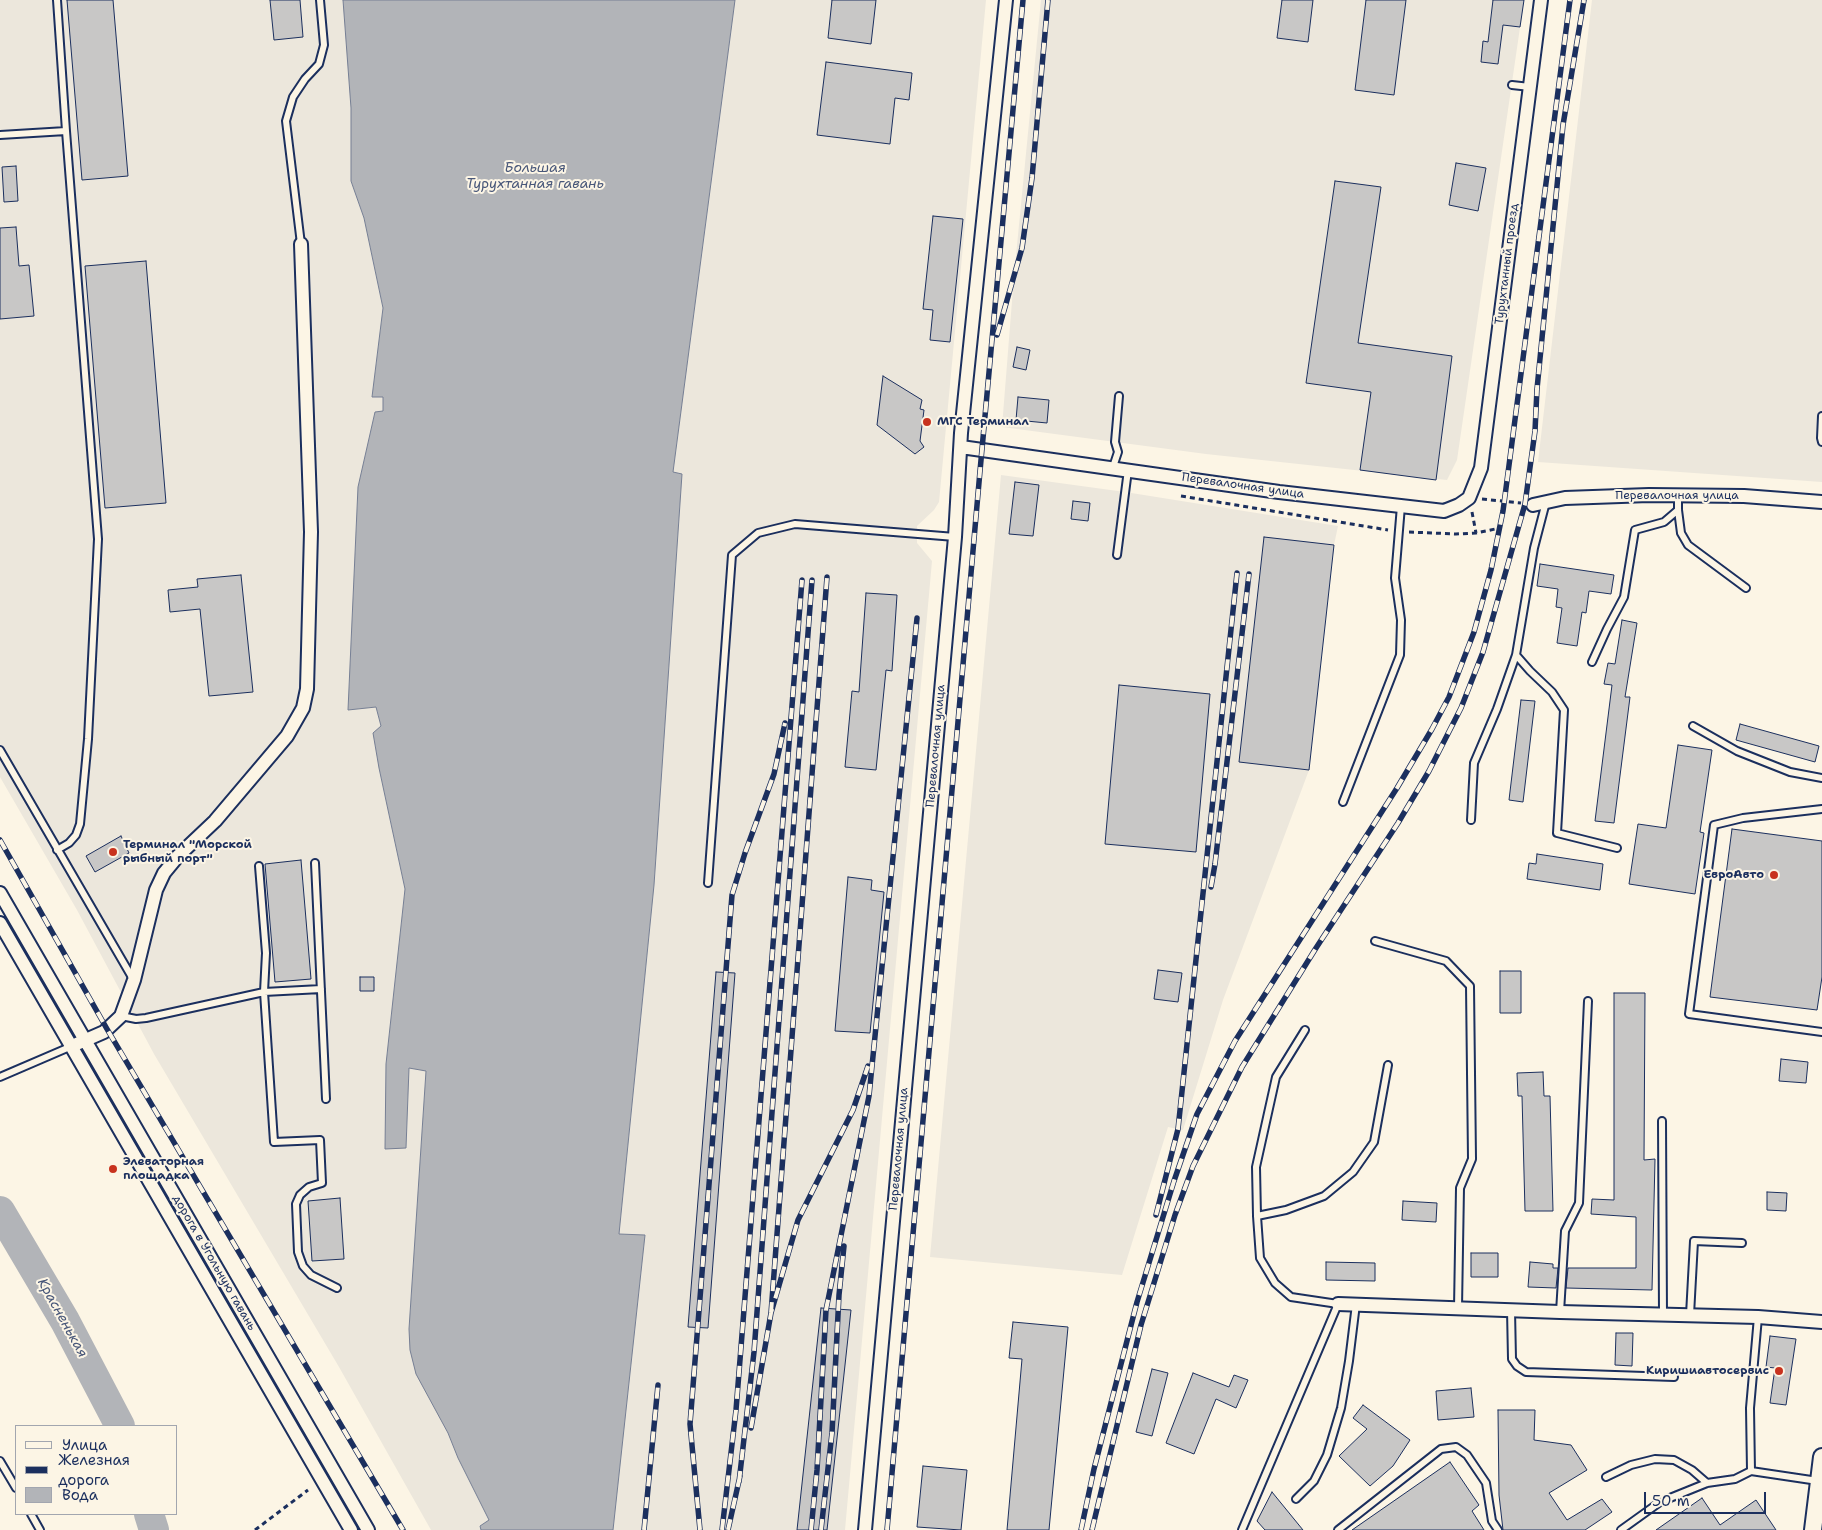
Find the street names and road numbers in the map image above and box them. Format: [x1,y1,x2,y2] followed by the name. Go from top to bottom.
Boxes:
[1492,202,1522,326] street label: Турухтанный проезд
[1181,470,1305,502] street label: Перевалочная улица
[1615,489,1739,503] street label: Перевалочная улица
[923,684,949,808] street label: Перевалочная улица
[886,1087,912,1211] street label: Перевалочная улица
[169,1193,259,1333] street label: дорога в Угольную гавань

